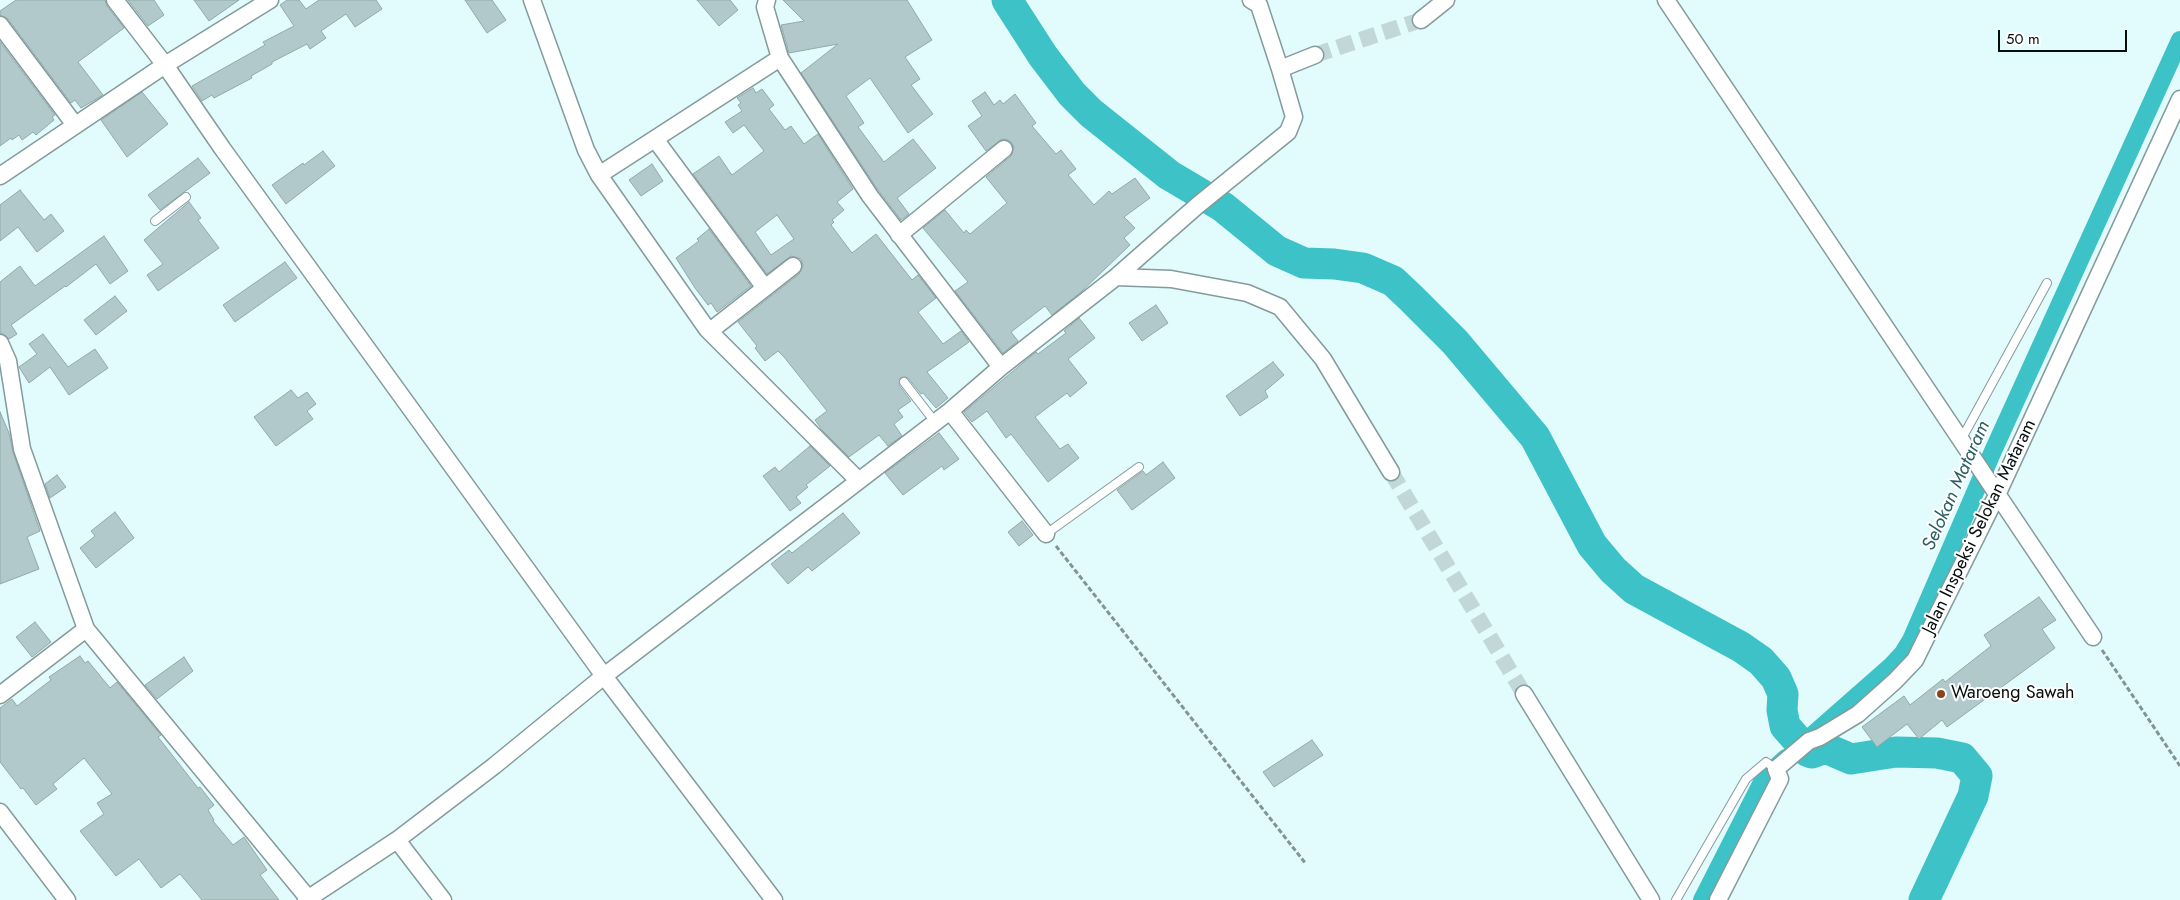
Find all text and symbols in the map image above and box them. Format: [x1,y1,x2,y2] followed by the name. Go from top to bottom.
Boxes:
[2000,20,2129,52] scale bar
[2006,28,2040,50] text: 50 m
[1919,416,2041,638] street label: Jalan Inspeksi Selokan Mataram
[1918,418,1996,554] water label: Selokan Mataram
[1951,683,2075,705] place label: Waroeng Sawah
[1935,688,1947,700] marker: Waroeng Sawah

